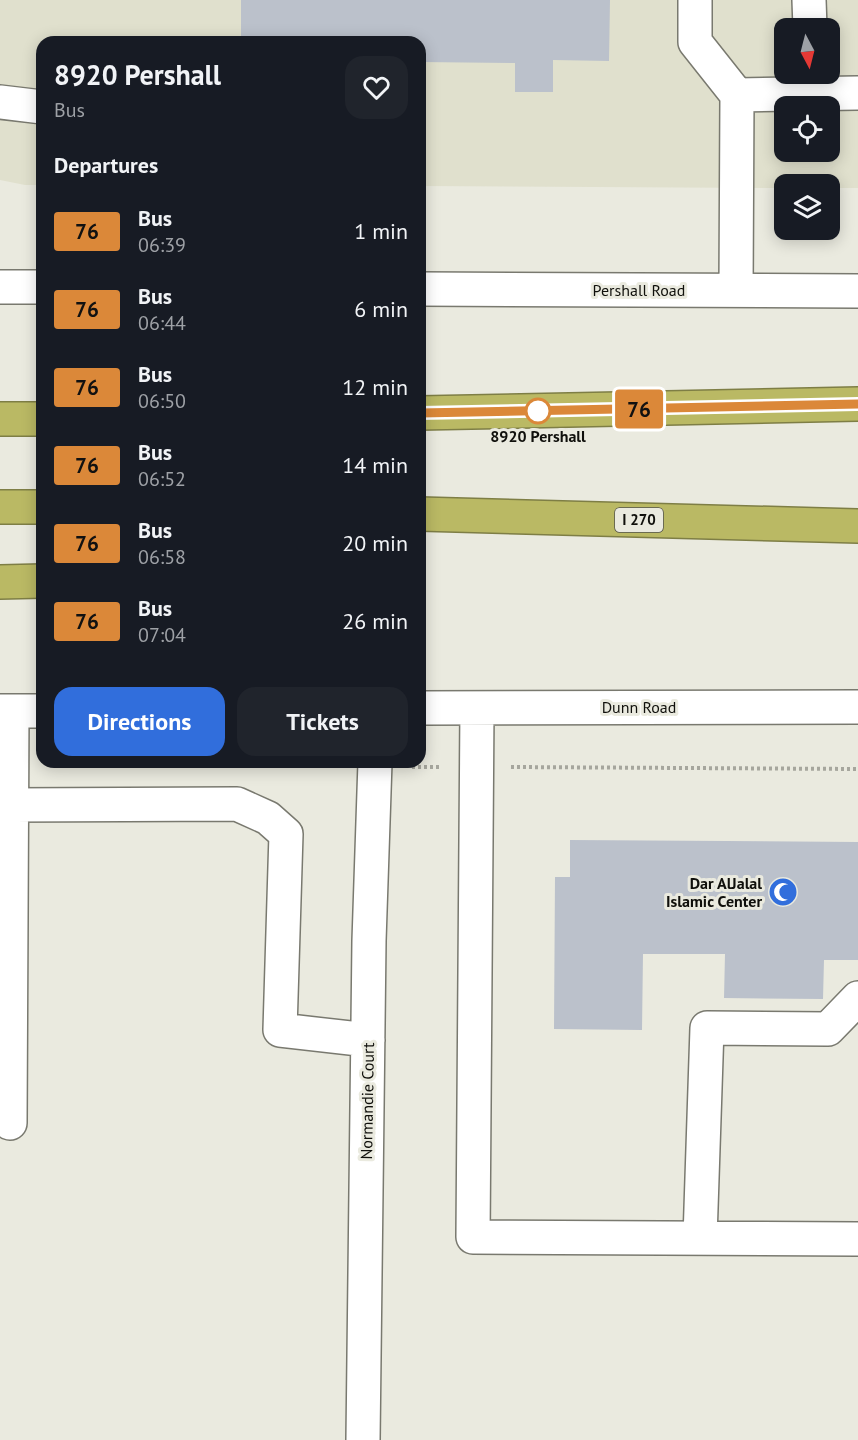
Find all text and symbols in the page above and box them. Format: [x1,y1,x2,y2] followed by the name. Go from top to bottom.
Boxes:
[774,18,840,84] north arrow
[774,18,840,240] map controls
[54,56,221,93] text: 8920 Pershall
[345,56,408,119] button: heart
[774,96,840,162] button: locate
[54,97,85,123] text: Bus
[54,151,158,179] text: Departures
[774,174,840,240] button: layers
[138,204,172,232] text: Bus
[354,217,408,245] text: 1 min
[75,218,99,245] text: 76
[138,232,186,258] text: 06:39
[593,280,685,300] street label: Pershall Road
[138,282,172,310] text: Bus
[354,295,408,323] text: 6 min
[75,296,99,323] text: 76
[138,310,186,336] text: 06:44
[138,360,172,388] text: Bus
[342,373,408,401] text: 12 min
[75,374,99,401] text: 76
[138,388,186,414] text: 06:50
[612,390,666,428] line badge: 76
[627,396,651,423] text: 76
[525,398,551,424] marker: 8920 Pershall
[490,426,586,446] place label: 8920 Pershall
[138,438,172,466] text: Bus
[342,451,408,479] text: 14 min
[75,452,99,479] text: 76
[138,466,186,492] text: 06:52
[615,508,663,532] road number: I 270
[138,516,172,544] text: Bus
[342,529,408,557] text: 20 min
[75,530,99,557] text: 76
[138,544,186,570] text: 06:58
[138,594,172,622] text: Bus
[342,607,408,635] text: 26 min
[75,608,99,635] text: 76
[138,622,186,648] text: 07:04
[54,687,225,756] button: Directions
[237,687,408,756] button: Tickets
[602,697,676,717] street label: Dunn Road
[666,873,762,911] place label: Dar AlJalal Islamic Center
[767,876,799,908] mosque icon: Dar AlJalal Islamic Center
[356,1042,378,1160] street label: Normandie Court

